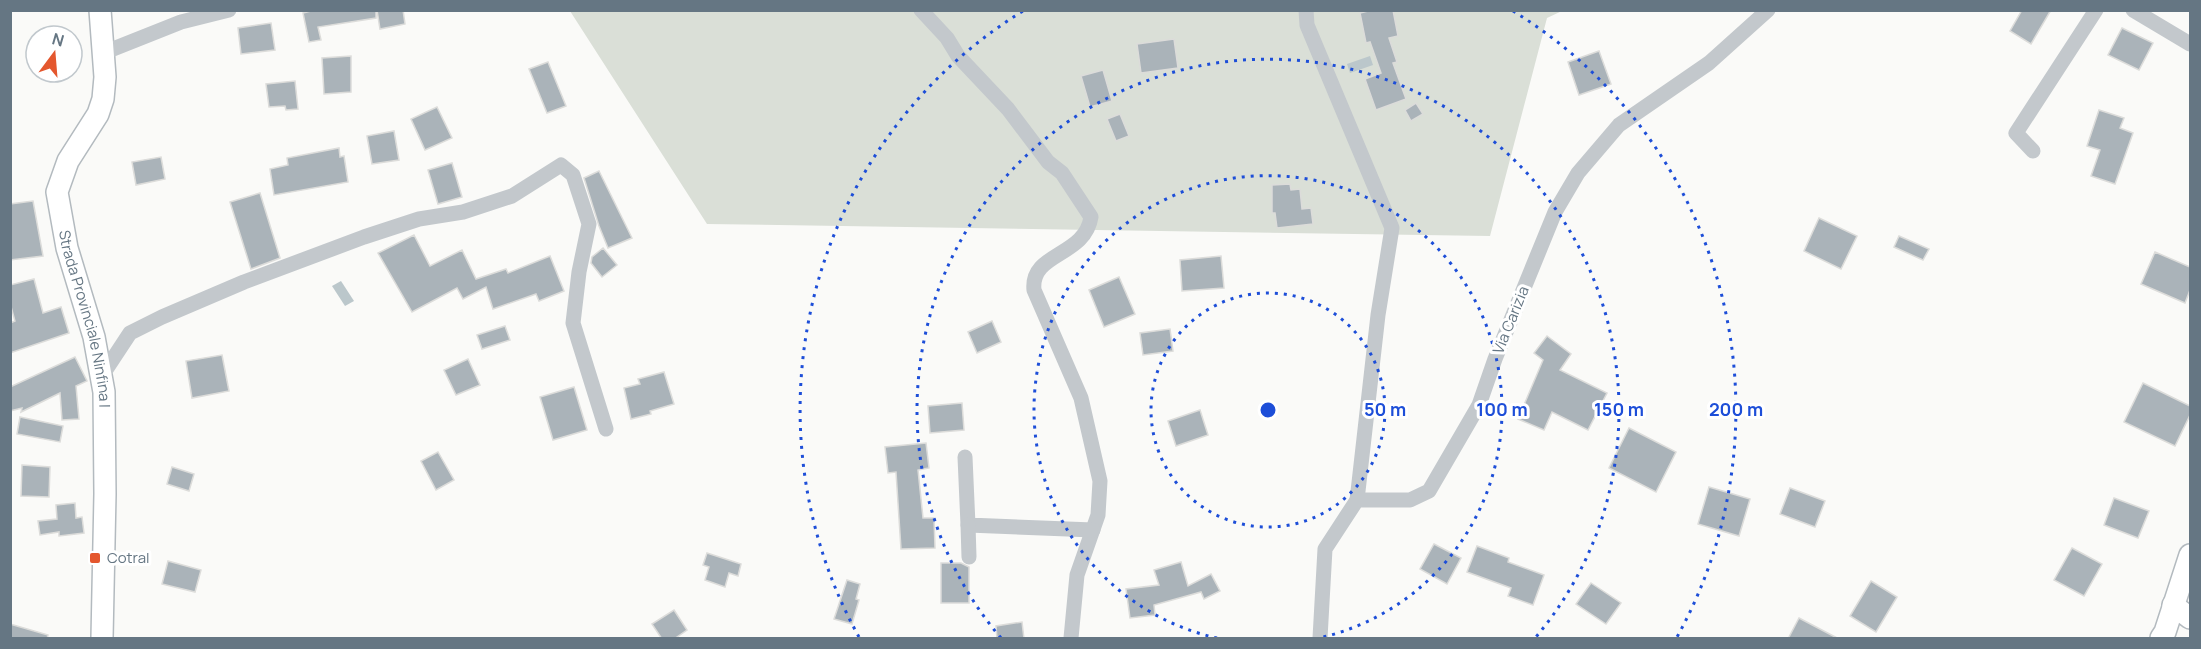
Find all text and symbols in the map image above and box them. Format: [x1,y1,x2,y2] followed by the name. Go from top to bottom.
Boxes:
[24,24,84,84] north arrow
[50,27,67,52] text: N
[54,228,115,408] street label: Strada Provinciale Ninfina I
[1487,283,1534,357] street label: Via Carizia
[1364,397,1406,421] text: 50 m
[1476,397,1528,421] text: 100 m
[1594,397,1644,421] text: 150 m
[1709,397,1763,421] text: 200 m
[1258,400,1278,420] centre of rings
[107,547,150,568] place label: Cotral
[88,551,102,565] marker: Cotral

